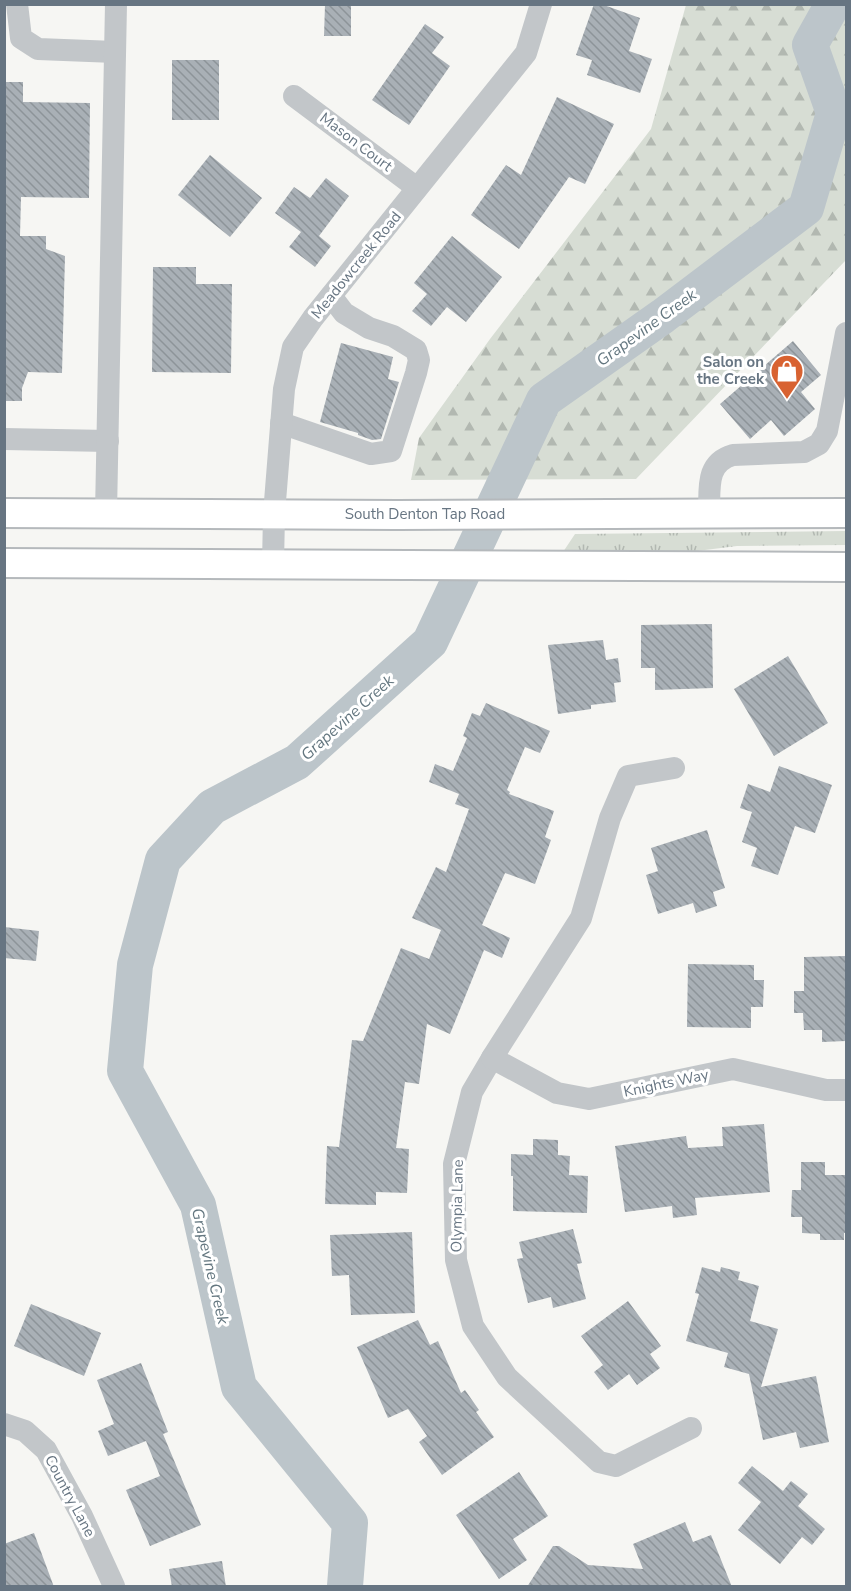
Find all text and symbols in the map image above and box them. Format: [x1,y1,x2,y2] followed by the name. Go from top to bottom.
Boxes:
[316,108,397,176] street label: Mason Court
[306,207,406,323] street label: Meadowcreek Road
[592,283,702,372] water label: Grapevine Creek
[697,352,765,389] place label: Salon on the Creek
[769,353,805,400] shop icon: Salon on the Creek
[345,504,505,524] street label: South Denton Tap Road
[296,669,400,766] water label: Grapevine Creek
[622,1064,711,1102] street label: Knights Way
[446,1159,468,1253] street label: Olympia Lane
[186,1206,234,1327] water label: Grapevine Creek
[40,1452,100,1540] street label: Country Lane

